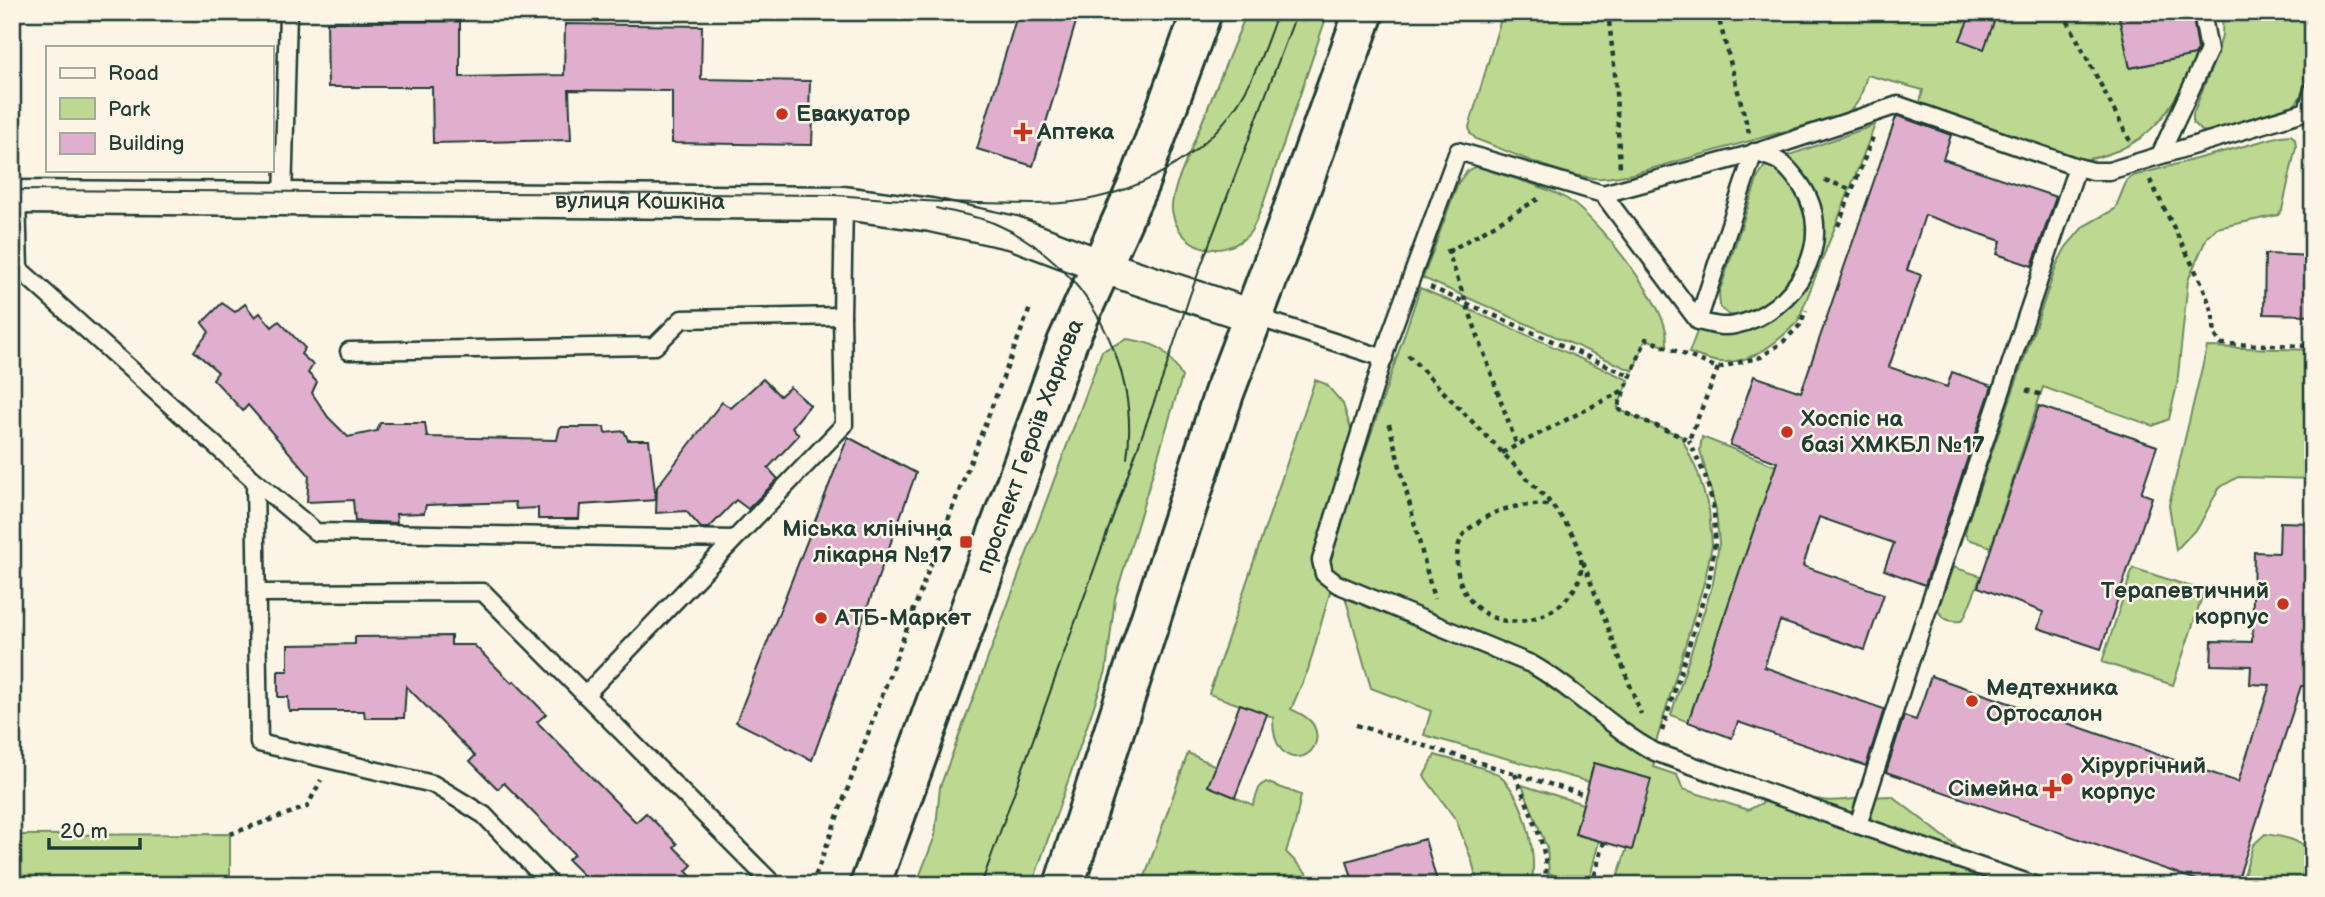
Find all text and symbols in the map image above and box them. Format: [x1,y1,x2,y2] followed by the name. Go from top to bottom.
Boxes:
[46,46,273,172] legend
[108,61,159,86] text: Road
[108,97,151,122] text: Park
[796,100,911,128] place label: Евакуатор
[774,106,790,122] marker: Евакуатор
[1036,118,1115,146] place label: Аптека
[1015,124,1031,140] marker: Аптека
[108,131,184,156] text: Building
[555,187,726,216] street label: вулиця Кошкіна
[970,314,1090,577] street label: проспект Героїв Харкова
[1800,405,1985,459] place label: Хоспіс на базі ХМКБЛ №17
[1779,424,1795,440] marker: Хоспіс на базі ХМКБЛ №17
[782,515,953,569] place label: Міська клінічна лікарня №17
[958,534,974,550] marker: Міська клінічна лікарня №17
[2101,577,2269,631] place label: Терапевтичний корпус
[2275,596,2291,612] marker: Терапевтичний корпус
[834,604,971,632] place label: АТБ-Маркет
[813,610,829,626] marker: АТБ-Маркет
[1986,674,2118,728] place label: Медтехника Ортосалон
[1964,693,1980,709] marker: Медтехника Ортосалон
[2080,752,2206,806] place label: Хірургічний корпус
[2059,771,2075,787] marker: Хірургічний корпус
[1948,775,2039,803] place label: Сімейна
[2044,781,2060,797] marker: Сімейна
[49,806,140,850] scale bar
[60,819,108,844] text: 20 m

